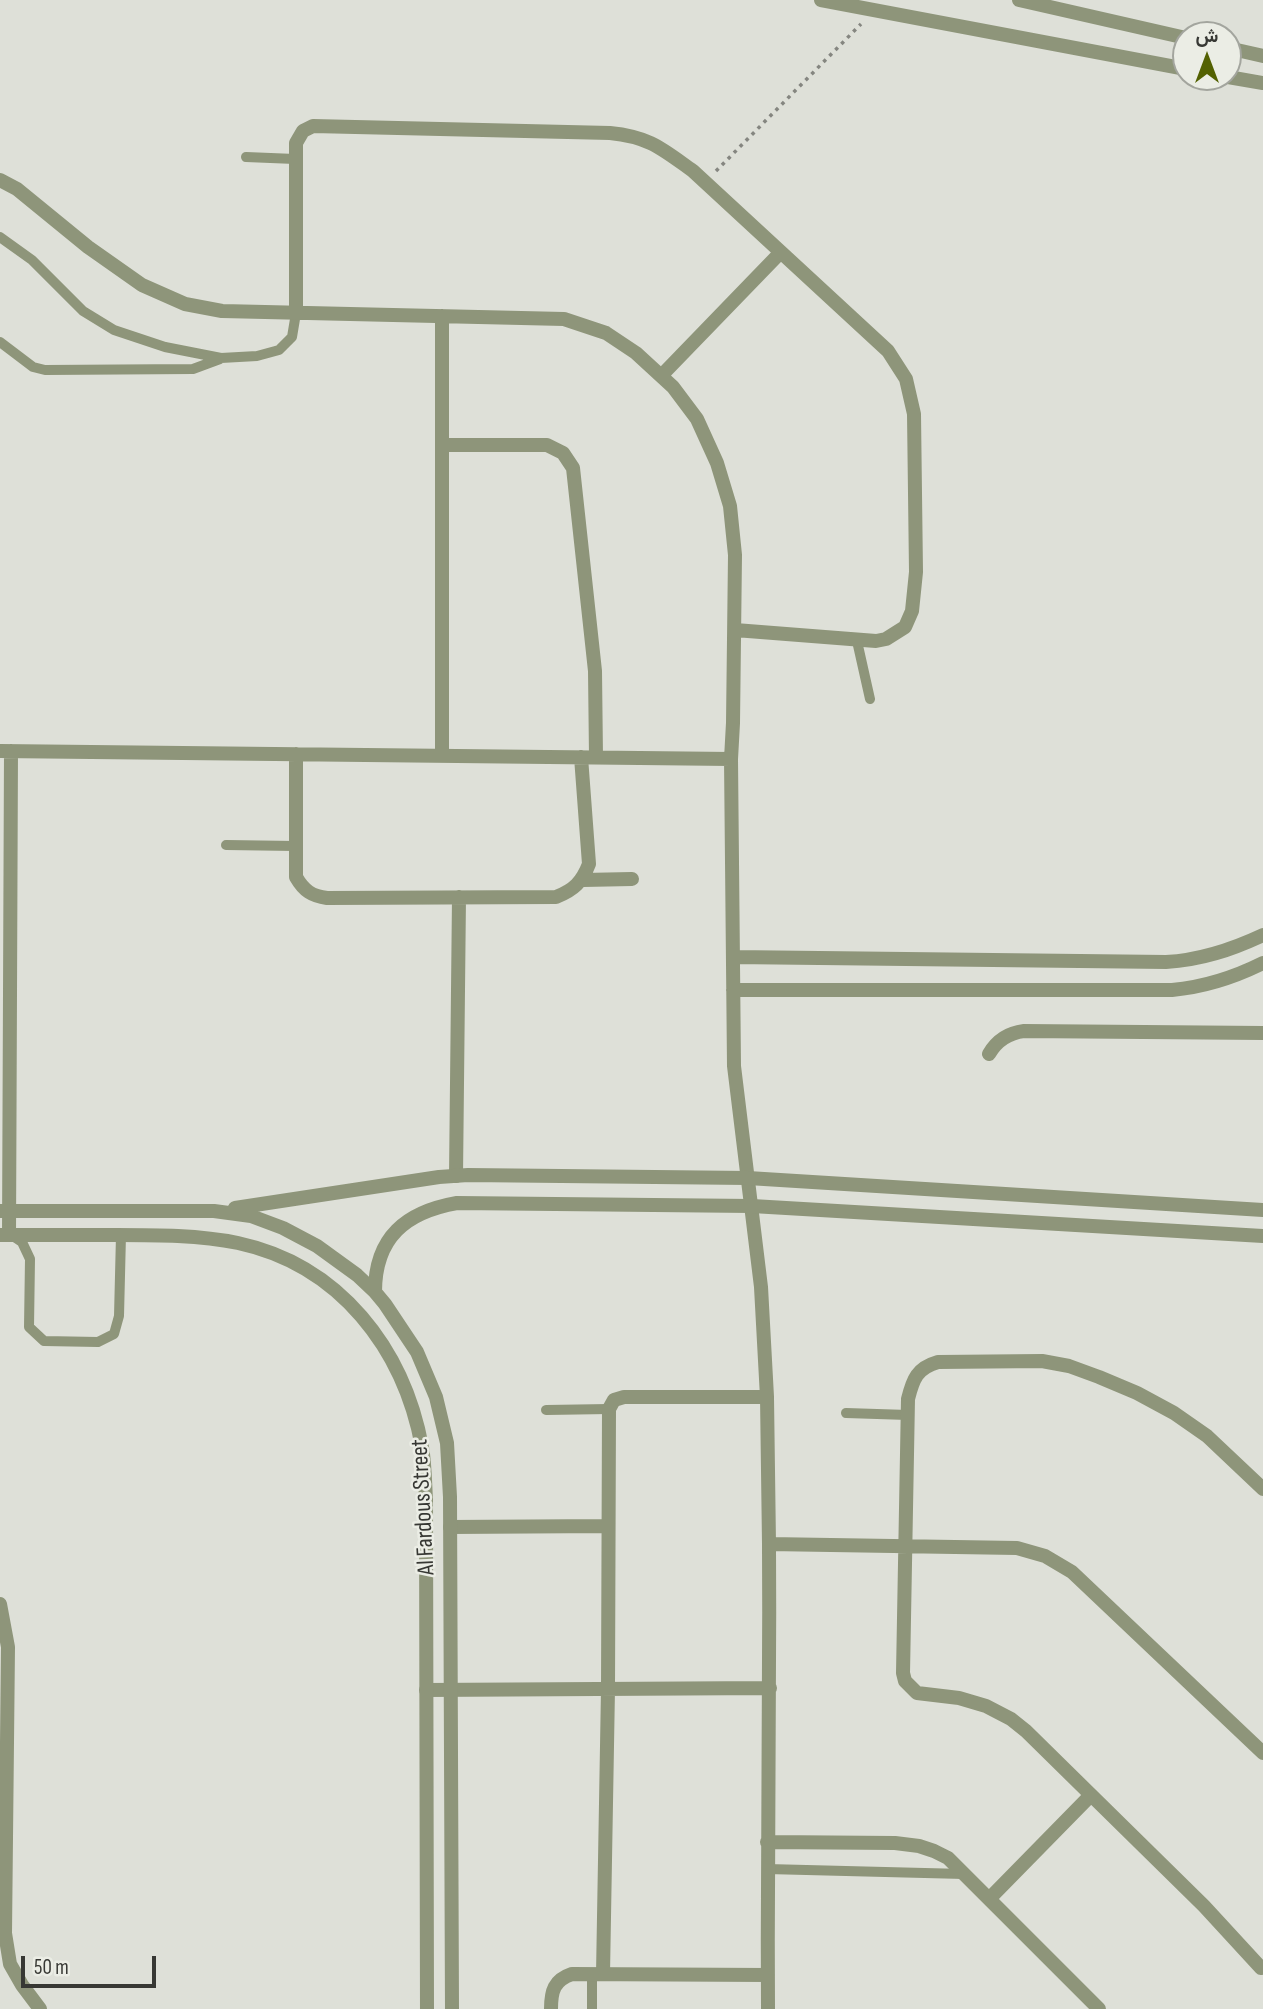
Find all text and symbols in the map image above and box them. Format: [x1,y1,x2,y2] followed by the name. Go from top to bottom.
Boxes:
[1172,21,1242,91] north arrow
[1196,25,1218,48] text: ش
[406,1438,442,1576] street label: Al Fardous Street
[24,1942,159,1986] scale bar
[34,1955,69,1980] text: 50 m

